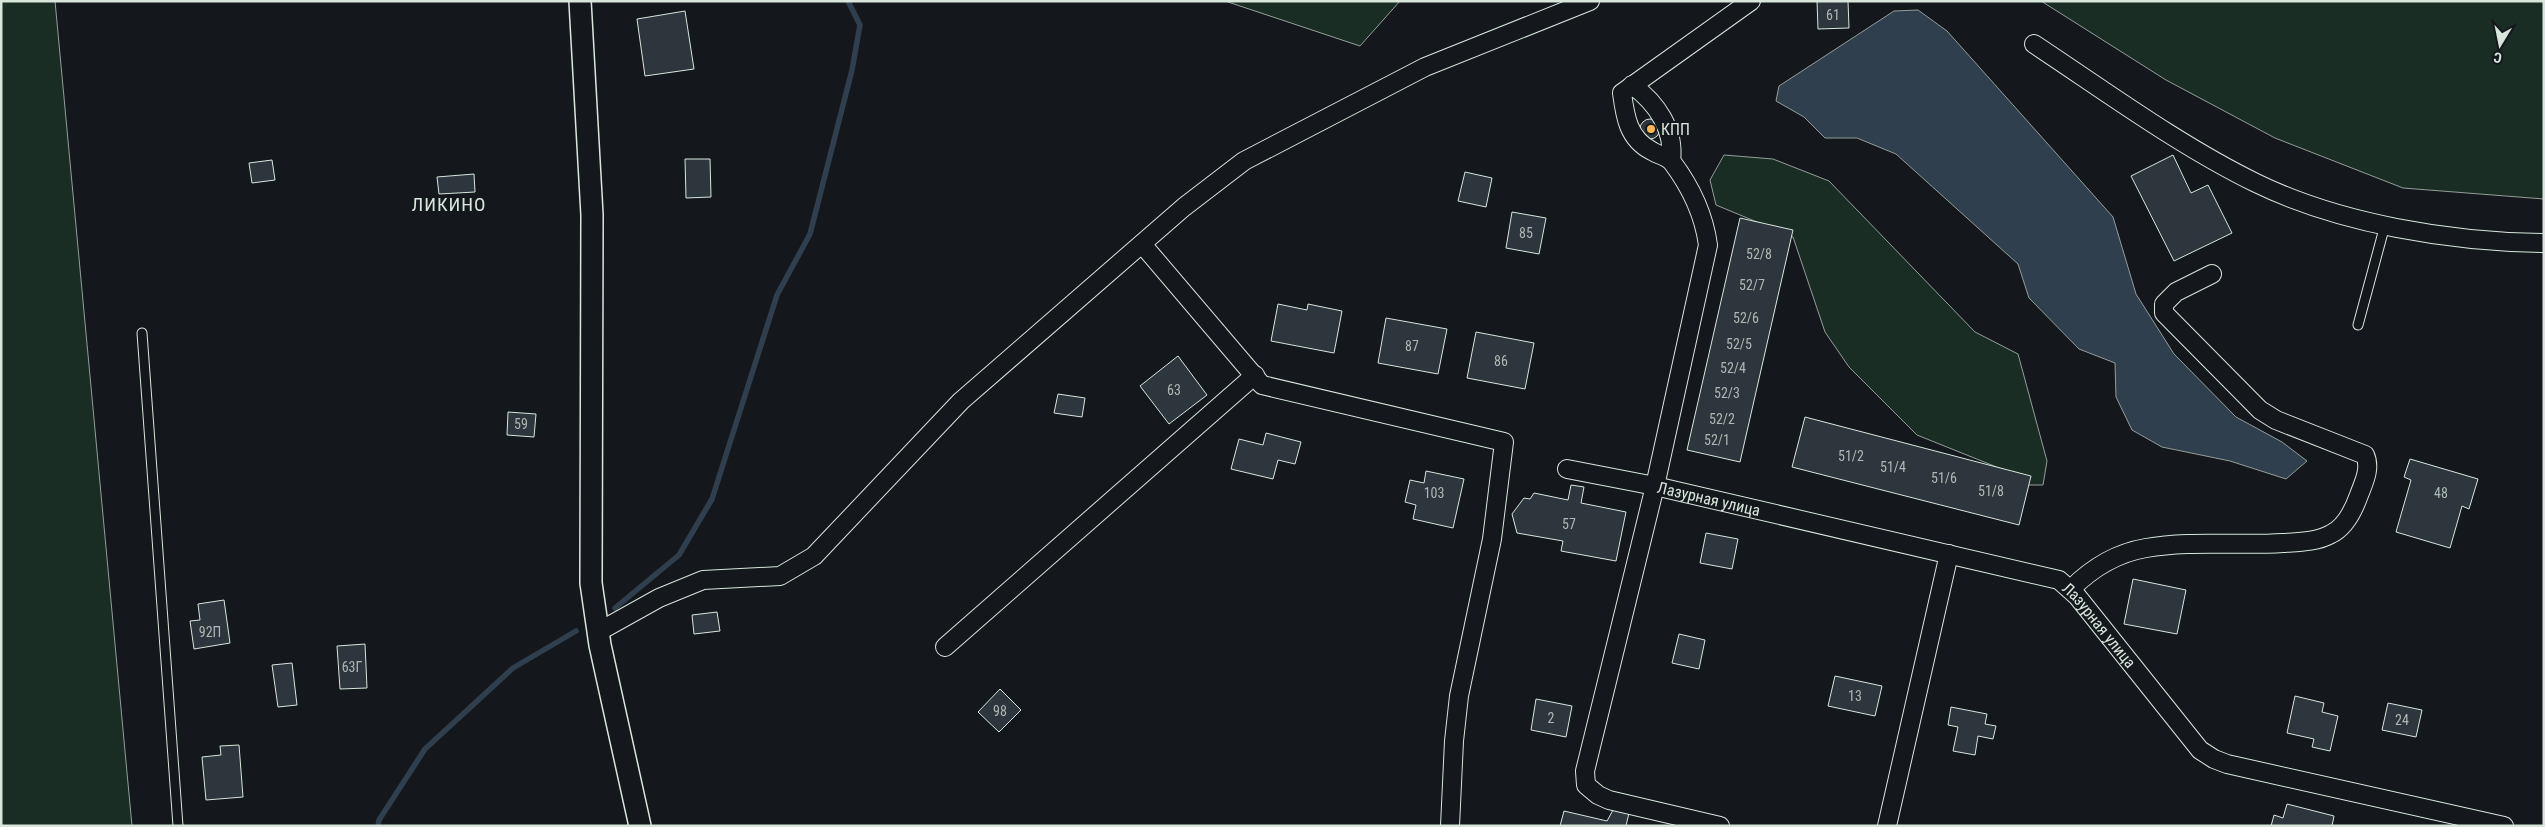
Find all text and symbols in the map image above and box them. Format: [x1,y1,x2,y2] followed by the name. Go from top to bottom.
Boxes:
[1826,7,1840,23] house number: 61
[2475,20,2525,70] north arrow
[2492,49,2503,66] text: С
[1661,120,1690,139] place label: КПП
[1645,123,1657,135] marker: КПП
[411,193,487,216] district label: ЛИКИНО
[1519,225,1533,241] house number: 85
[1746,246,1772,262] house number: 52/8
[1739,277,1765,293] house number: 52/7
[1733,310,1759,326] house number: 52/6
[1726,336,1752,352] house number: 52/5
[1405,338,1419,354] house number: 87
[1494,353,1508,369] house number: 86
[1720,360,1746,376] house number: 52/4
[1167,382,1181,398] house number: 63
[1714,385,1740,401] house number: 52/3
[1709,411,1735,427] house number: 52/2
[514,416,528,432] house number: 59
[1704,432,1730,448] house number: 52/1
[1838,448,1864,464] house number: 51/2
[1880,459,1906,475] house number: 51/4
[1931,470,1957,486] house number: 51/6
[1655,478,1762,520] street label: Лазурная улица
[1978,483,2004,499] house number: 51/8
[1424,485,1444,501] house number: 103
[2434,485,2448,501] house number: 48
[1562,516,1576,532] house number: 57
[2058,579,2140,672] street label: Лазурная улица
[199,624,221,640] house number: 92П
[342,659,362,675] house number: 63Г
[1848,688,1862,704] house number: 13
[993,703,1007,719] house number: 98
[1548,710,1555,726] house number: 2
[2395,712,2409,728] house number: 24

